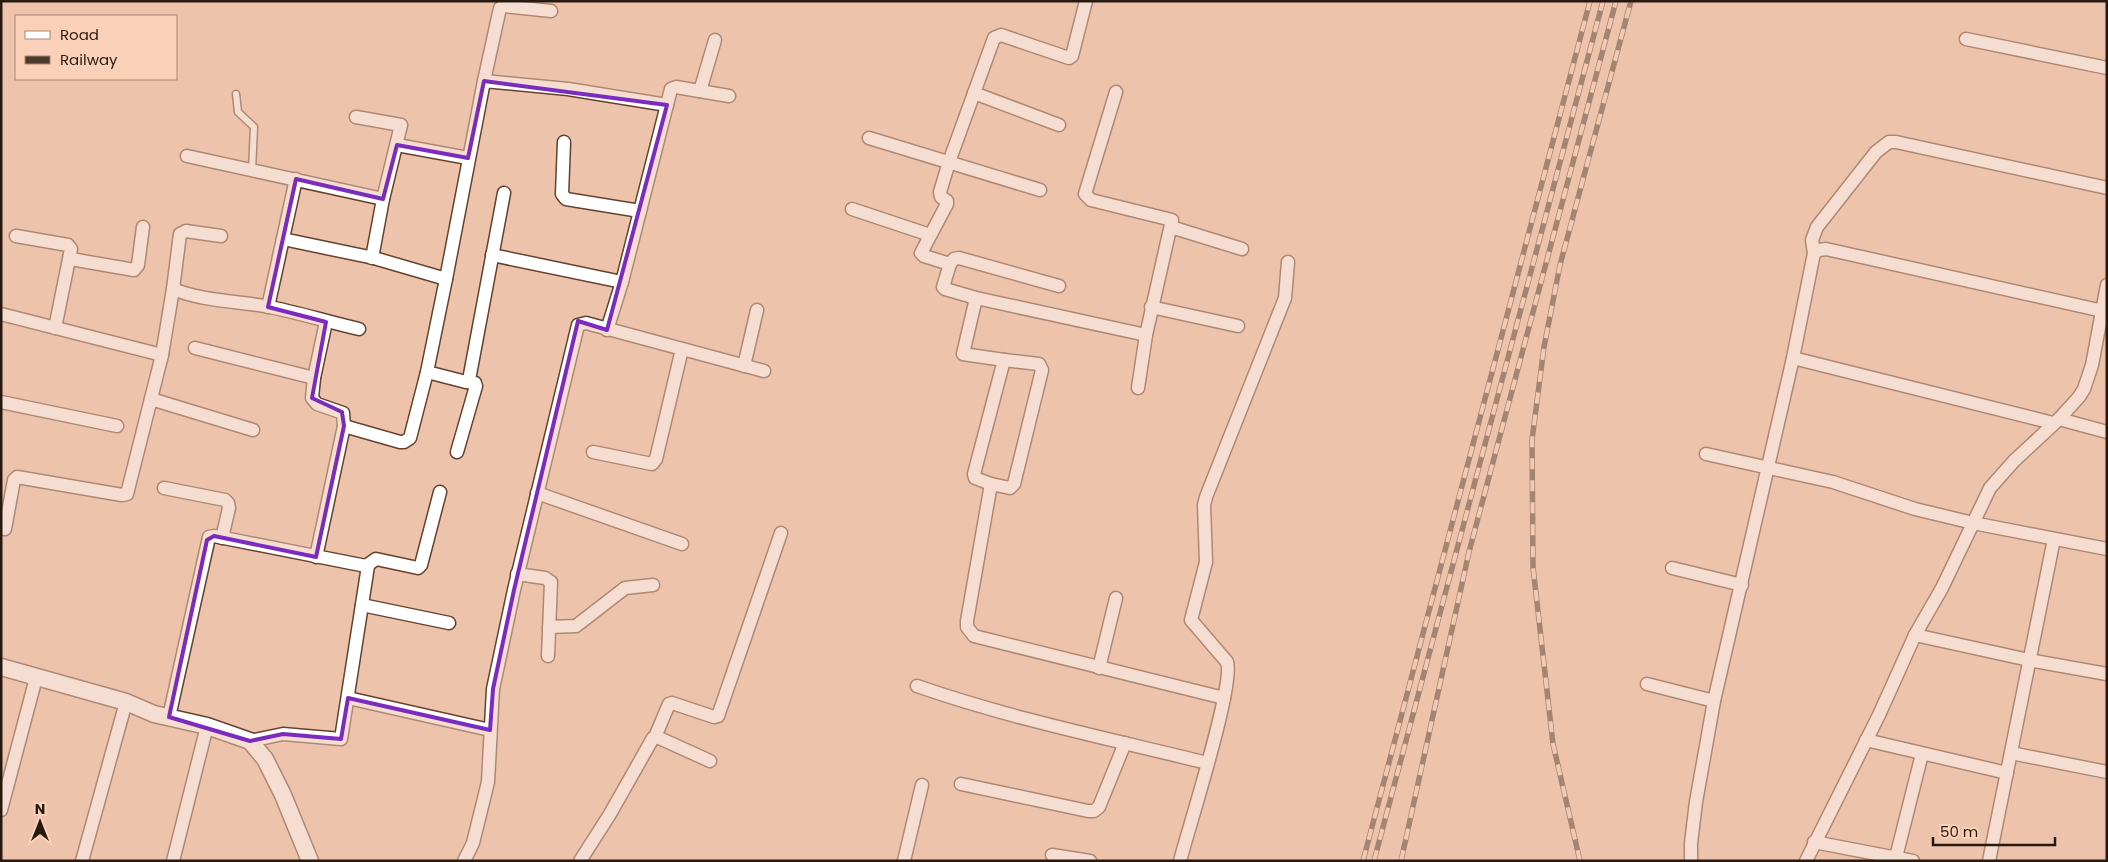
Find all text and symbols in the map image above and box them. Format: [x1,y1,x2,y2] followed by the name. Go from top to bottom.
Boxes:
[15,15,178,80] legend
[60,24,99,45] text: Road
[60,49,118,70] text: Railway
[15,797,65,847] north arrow
[35,799,45,819] text: N
[1933,814,2056,846] scale bar
[1940,821,1978,842] text: 50 m

